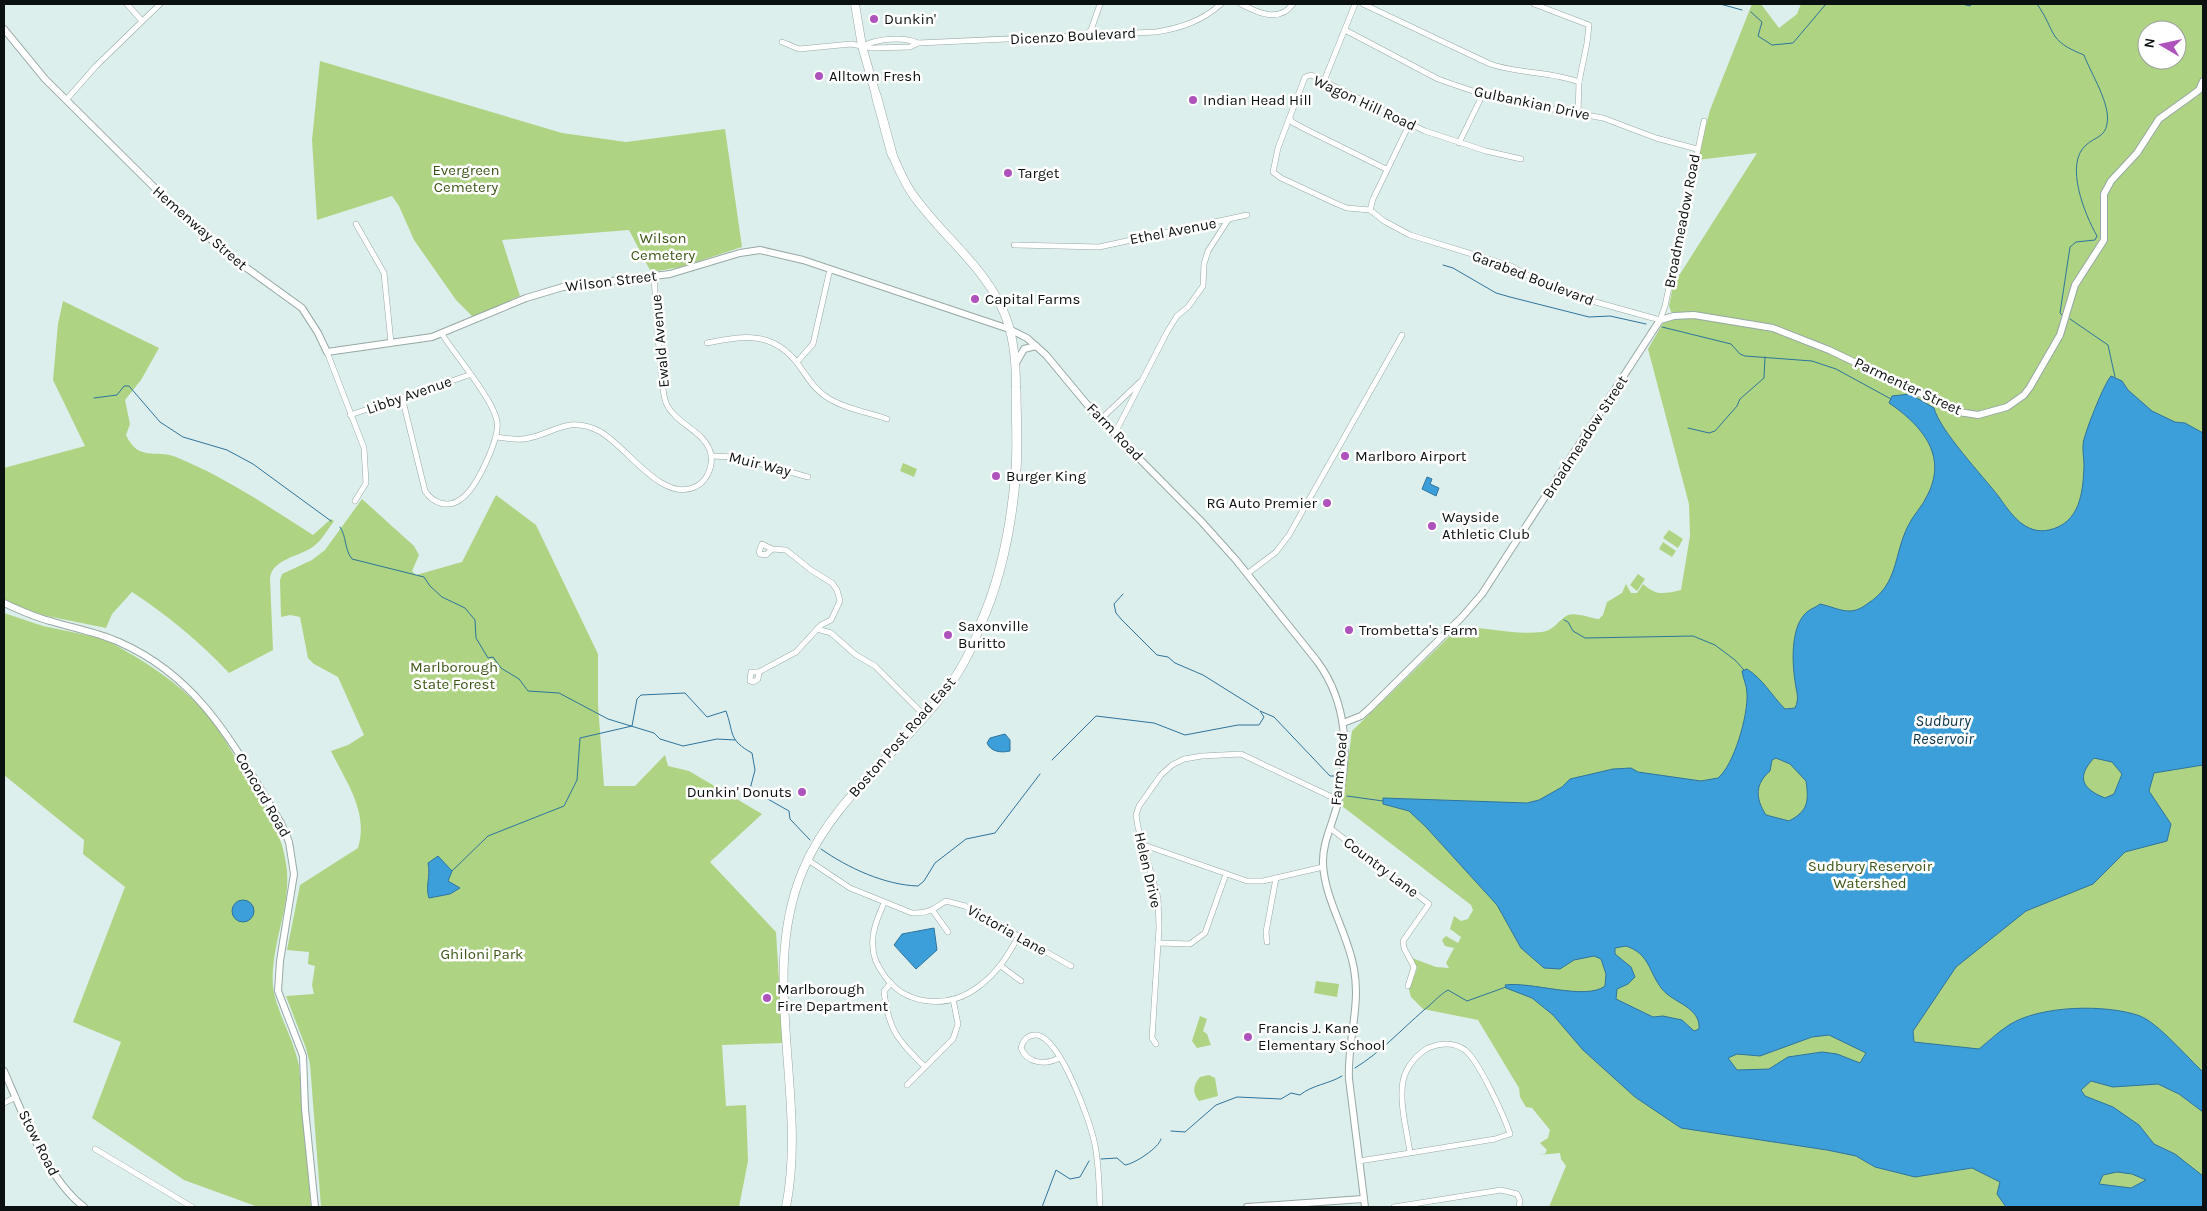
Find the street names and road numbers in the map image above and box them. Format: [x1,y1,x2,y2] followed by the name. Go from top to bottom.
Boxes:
[1009,24,1137,48] street label: Dicenzo Boulevard
[1311,71,1419,135] street label: Wagon Hill Road
[1472,82,1592,124] street label: Gulbankian Drive
[1660,152,1704,290] street label: Broadmeadow Road
[149,182,251,274] street label: Hemenway Street
[1128,214,1218,248] street label: Ethel Avenue
[1469,246,1597,310] street label: Garabed Boulevard
[564,266,658,296] street label: Wilson Street
[647,294,673,388] street label: Ewald Avenue
[1852,353,1965,419] street label: Parmenter Street
[364,372,454,418] street label: Libby Avenue
[1539,372,1632,502] street label: Broadmeadow Street
[1083,399,1147,465] street label: Farm Road
[727,448,793,480] street label: Muir Way
[845,673,959,801] street label: Boston Post Road East
[1327,732,1351,806] street label: Farm Road
[232,749,294,841] street label: Concord Road
[1131,830,1165,910] street label: Helen Drive
[1340,833,1422,901] street label: Country Lane
[964,901,1050,959] street label: Victoria Lane
[15,1107,63,1179] street label: Stow Road

